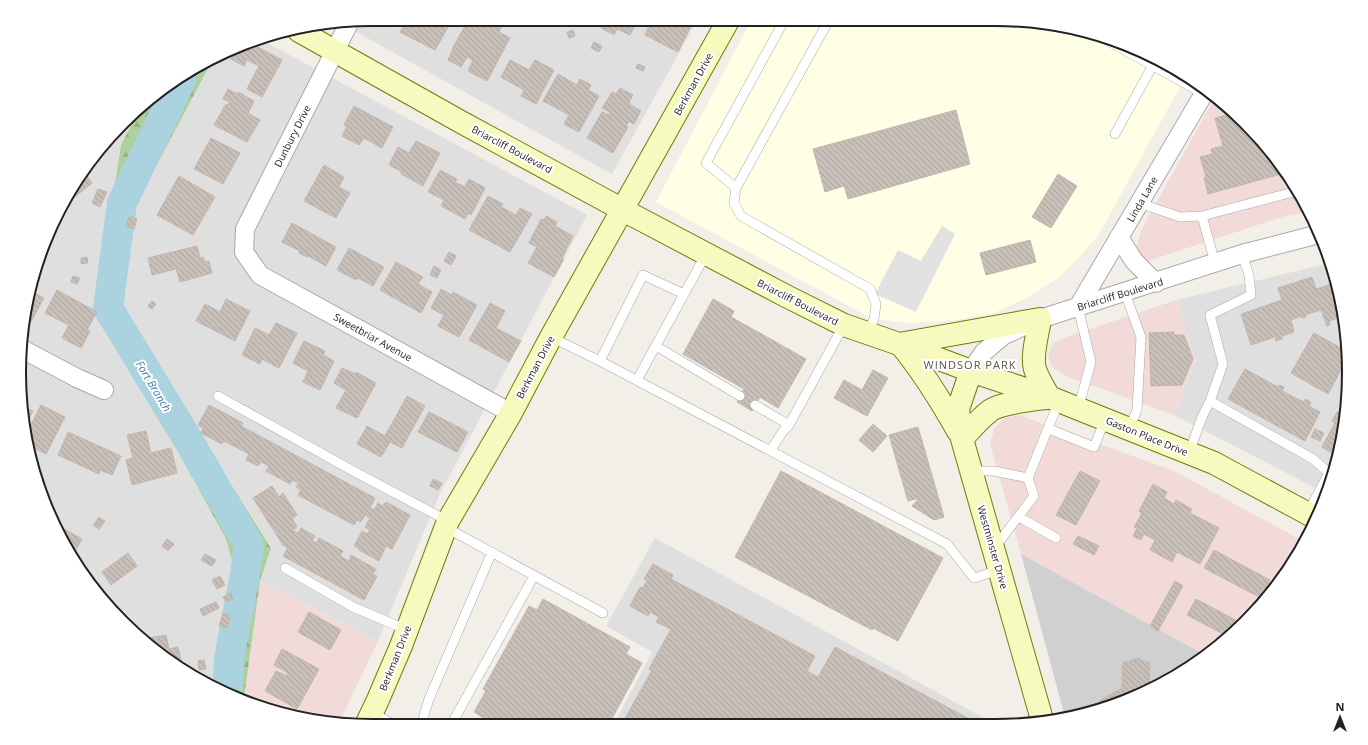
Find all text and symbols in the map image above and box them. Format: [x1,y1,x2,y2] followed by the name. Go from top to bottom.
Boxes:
[670,50,716,118] street label: Berkman Drive
[270,102,314,169] street label: Dunbury Drive
[469,122,555,176] street label: Briarcliff Boulevard
[1123,173,1161,224] street label: Linda Lane
[1075,274,1165,314] street label: Briarcliff Boulevard
[755,275,841,329] street label: Briarcliff Boulevard
[331,310,415,365] street label: Sweetbriar Avenue
[513,333,558,401] street label: Berkman Drive
[924,357,1016,372] district label: WINDSOR PARK
[133,358,175,414] water label: Fort Branch
[1104,413,1191,459] street label: Gaston Place Drive
[974,504,1012,591] street label: Westminster Drive
[376,623,415,693] street label: Berkman Drive
[1320,697,1360,737] north arrow
[1336,699,1344,714] text: N

